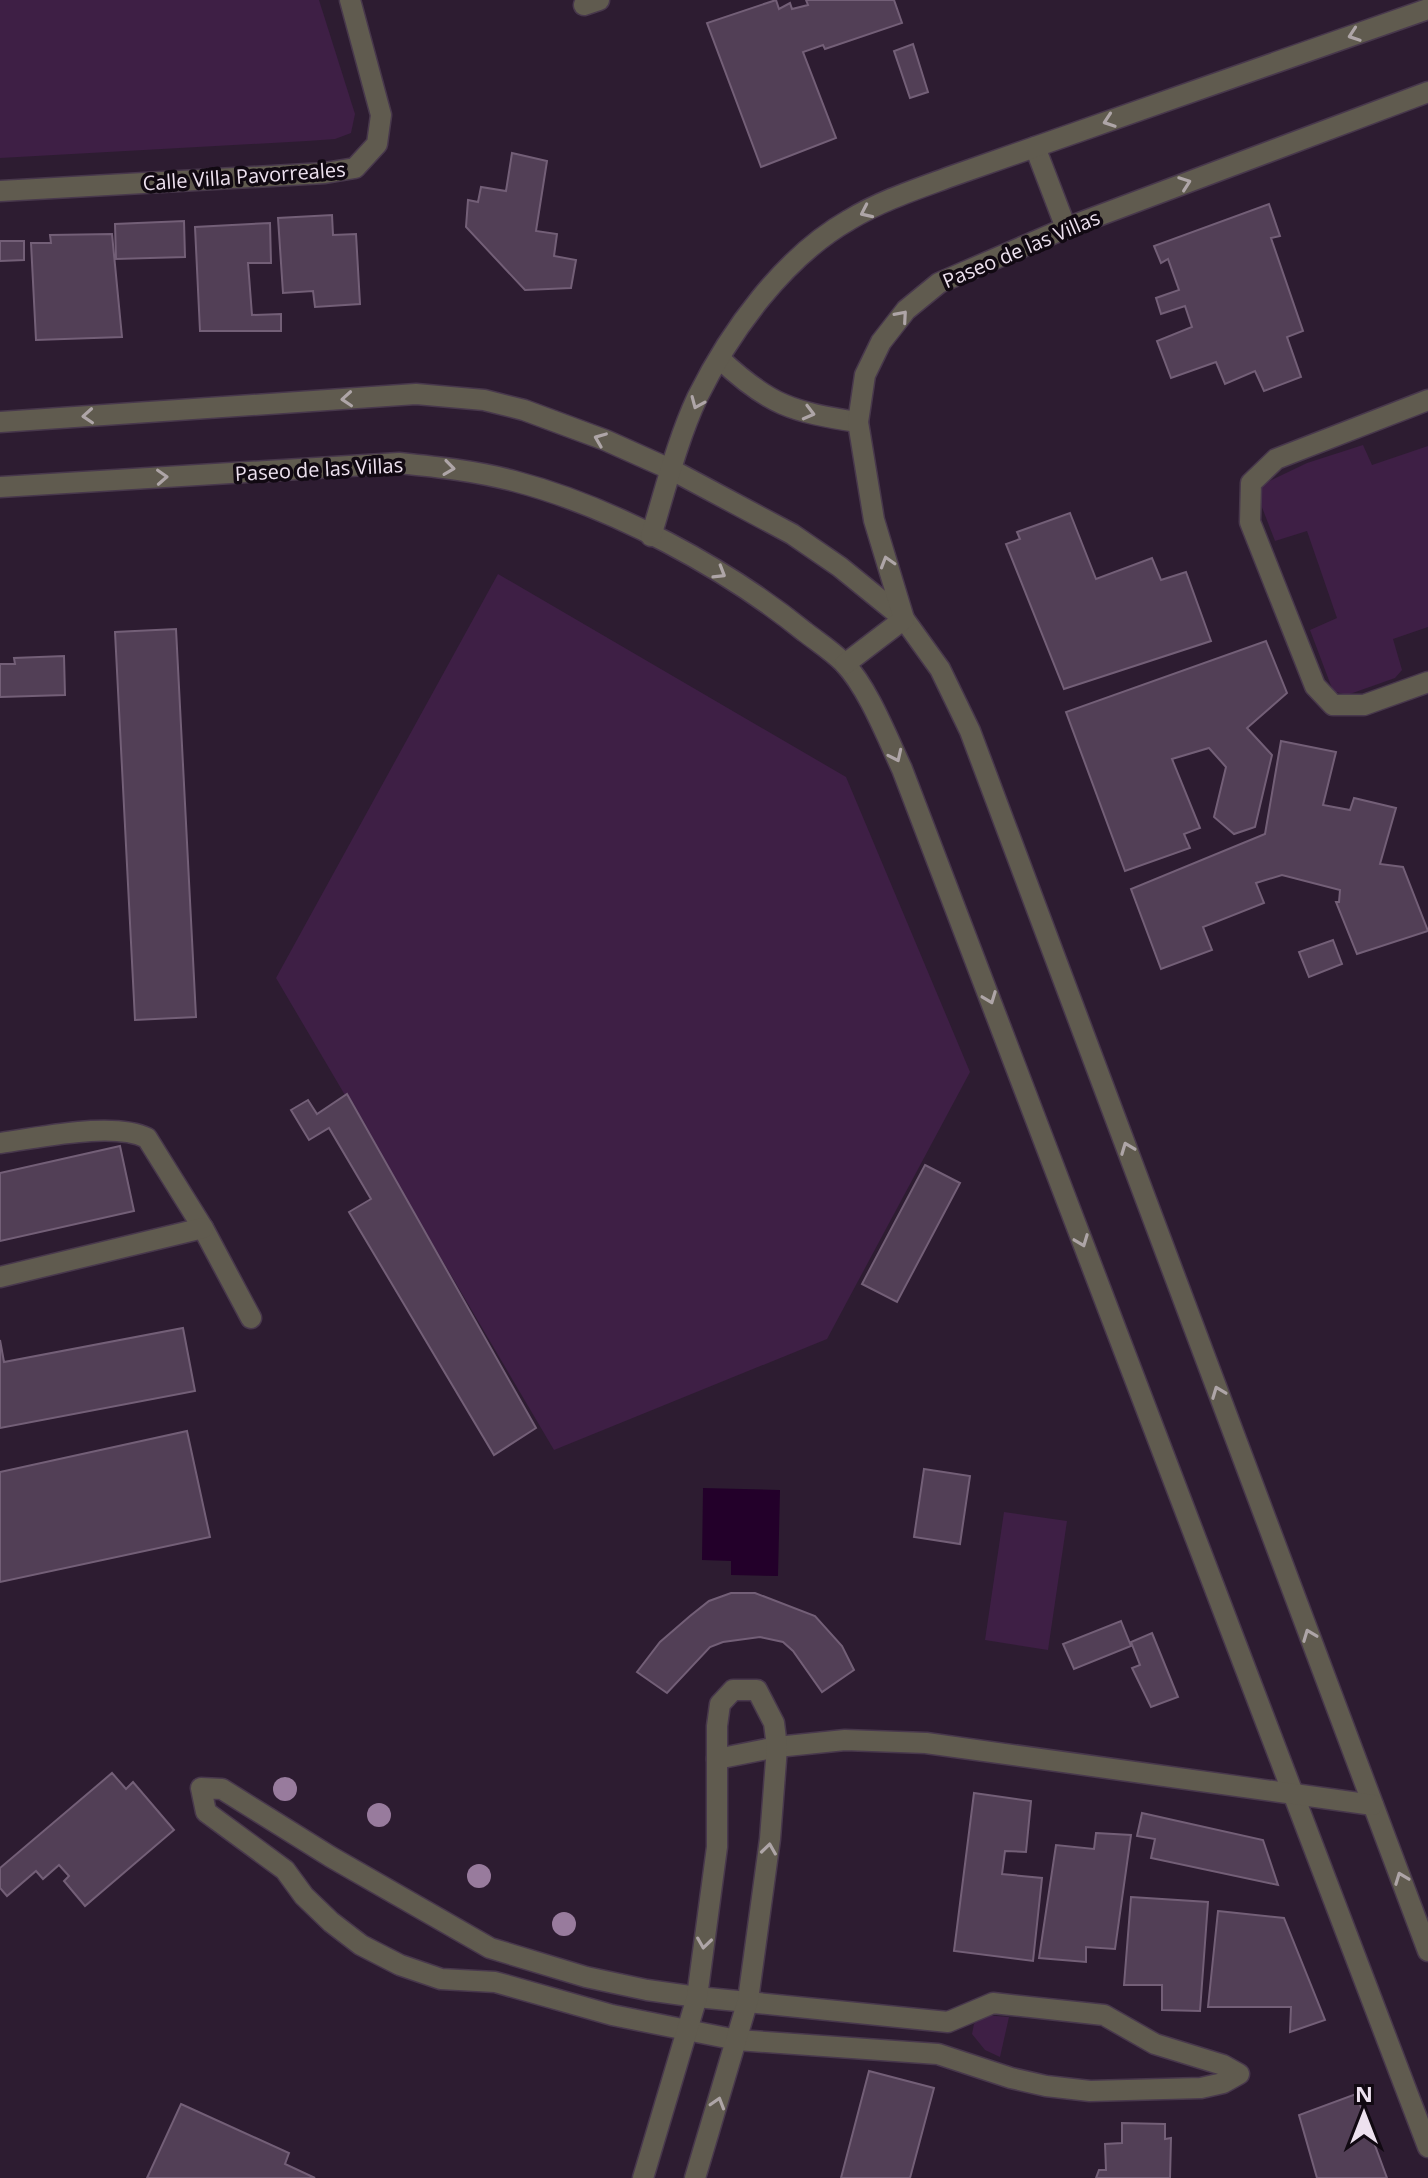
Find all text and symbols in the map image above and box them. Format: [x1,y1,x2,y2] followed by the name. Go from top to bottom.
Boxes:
[1348,25,1362,42] one-way arrow
[1103,111,1117,127] one-way arrow
[142,155,346,197] street label: Calle Villa Pavorreales
[1177,176,1191,193] one-way arrow
[859,202,874,218] one-way arrow
[938,204,1104,294] street label: Paseo de las Villas
[892,311,907,326] one-way arrow
[340,390,353,407] one-way arrow
[690,394,706,409] one-way arrow
[801,404,815,420] one-way arrow
[81,407,94,424] one-way arrow
[594,432,608,448] one-way arrow
[234,451,404,487] street label: Paseo de las Villas
[442,459,456,476] one-way arrow
[156,469,169,486] one-way arrow
[880,555,896,569] one-way arrow
[711,563,726,579] one-way arrow
[886,748,902,762] one-way arrow
[980,990,997,1004] one-way arrow
[1120,1142,1136,1156] one-way arrow
[1072,1233,1089,1247] one-way arrow
[1211,1385,1228,1399] one-way arrow
[1302,1629,1319,1643] one-way arrow
[760,1842,777,1856] one-way arrow
[1394,1872,1411,1886] one-way arrow
[696,1937,713,1950] one-way arrow
[1324,2074,1404,2154] north arrow
[1355,2078,1373,2108] text: N
[709,2097,725,2111] one-way arrow

